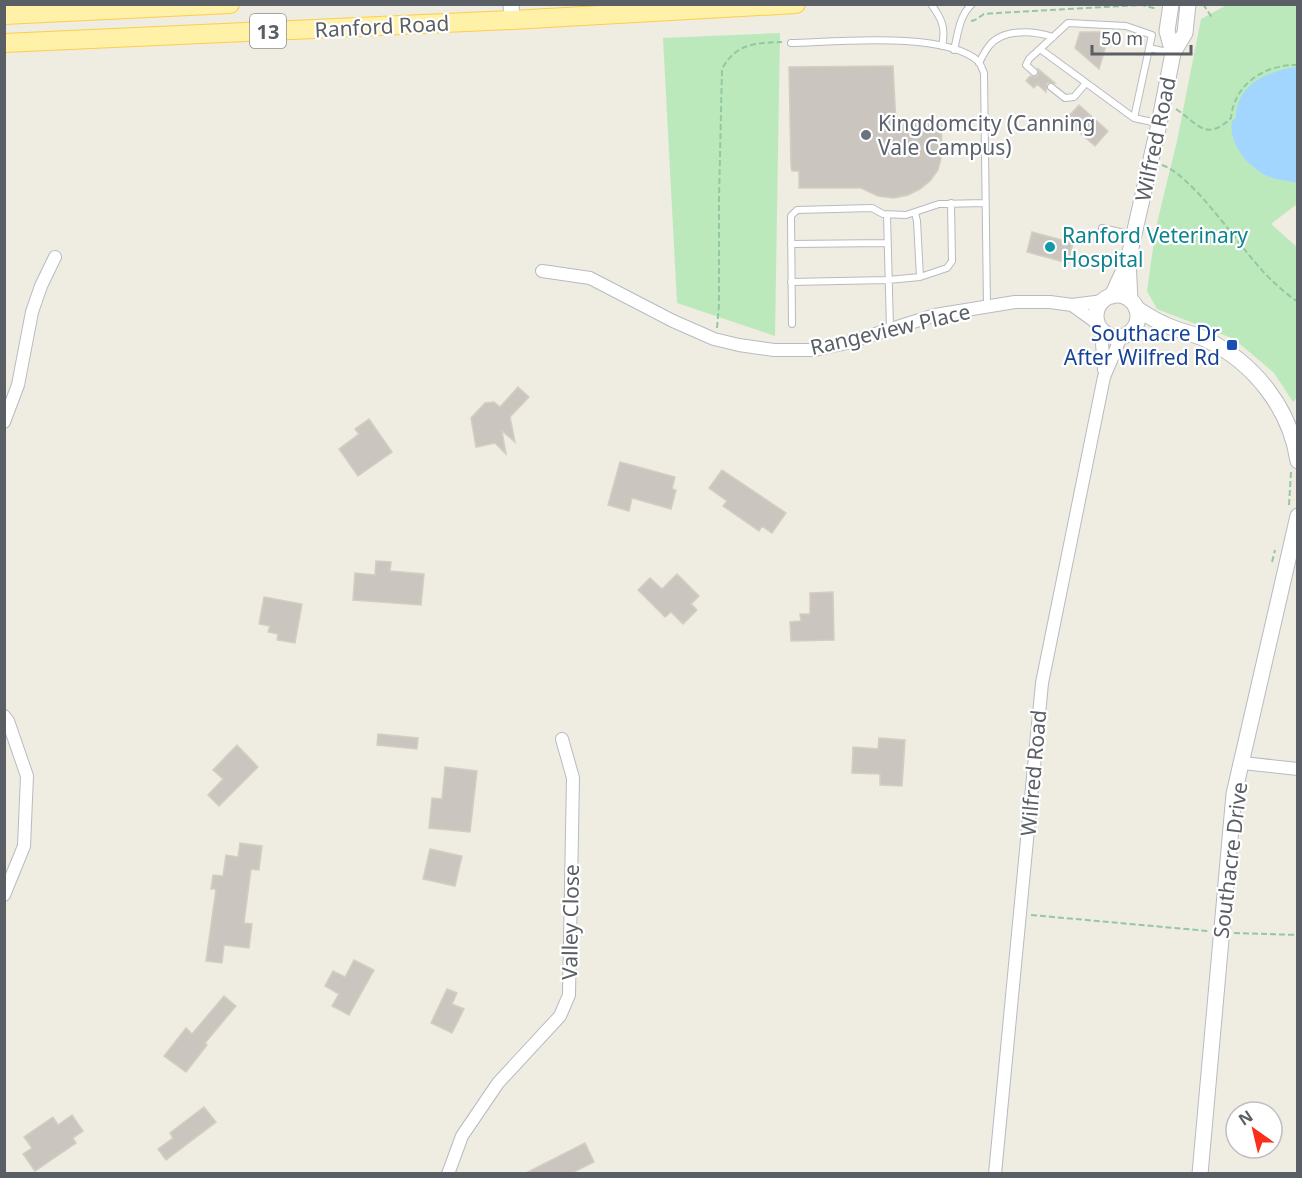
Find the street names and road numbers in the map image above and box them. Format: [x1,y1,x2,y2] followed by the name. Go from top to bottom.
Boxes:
[314,8,450,44] street label: Ranford Road
[250,14,286,48] road number: 13
[1128,74,1182,204] street label: Wilfred Road
[807,297,973,361] street label: Rangeview Place
[1014,709,1052,837] street label: Wilfred Road
[1207,780,1253,940] street label: Southacre Drive
[555,864,585,980] street label: Valley Close

